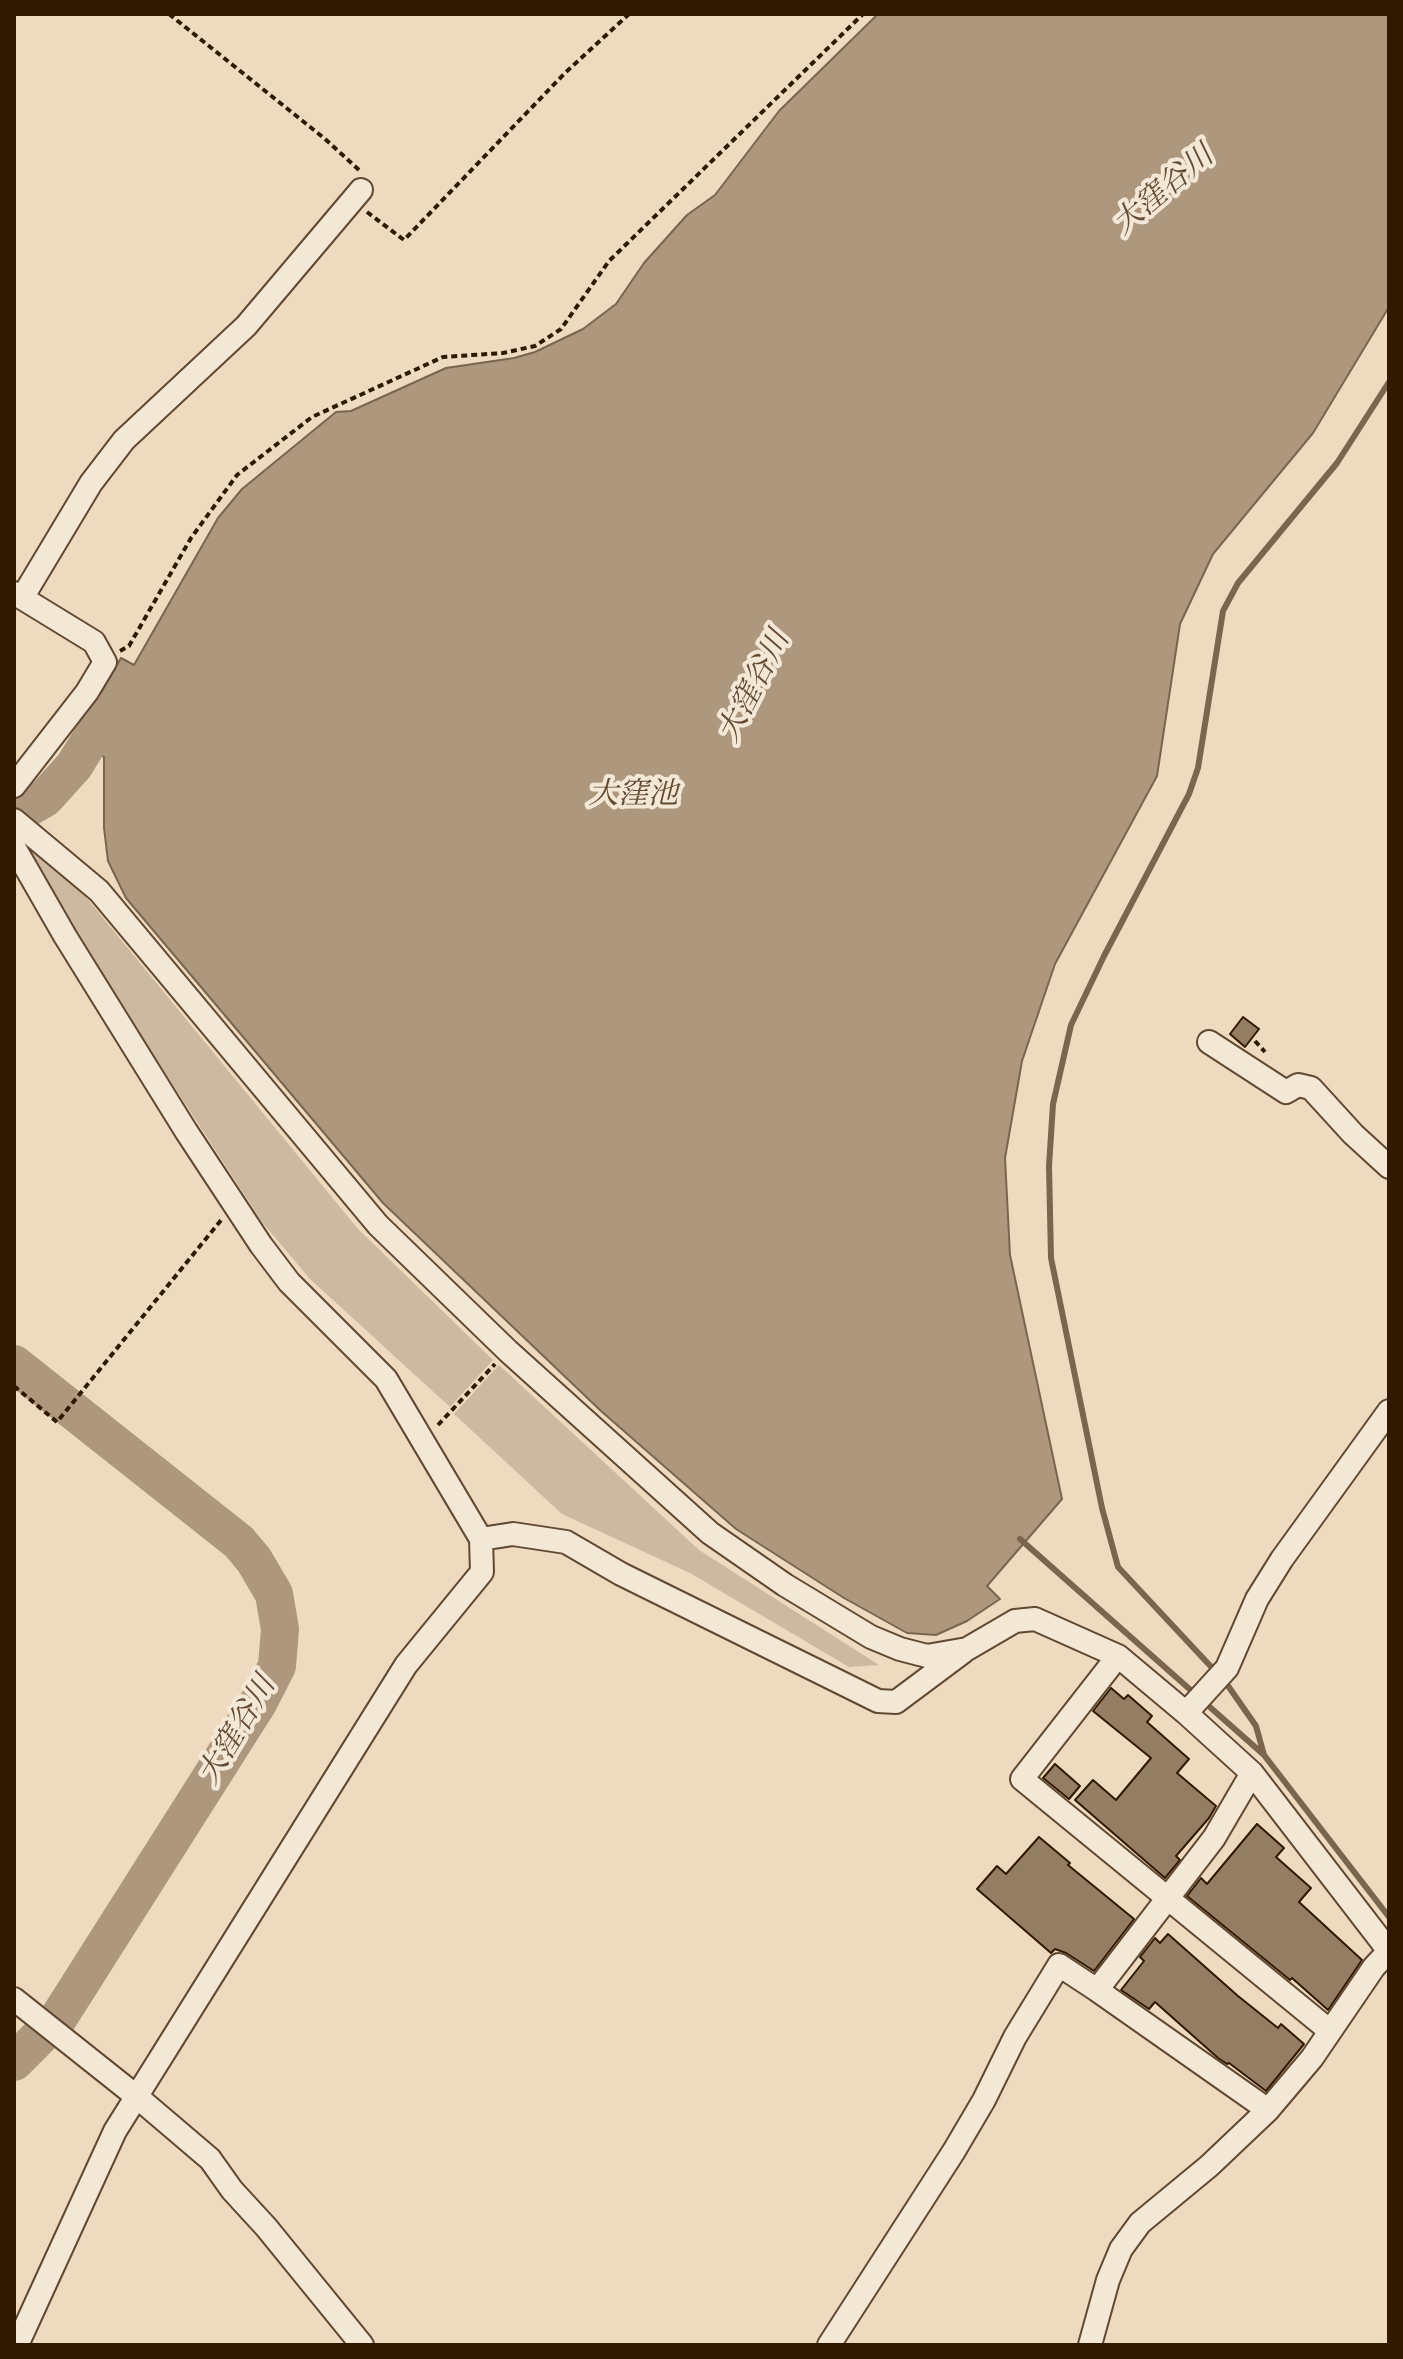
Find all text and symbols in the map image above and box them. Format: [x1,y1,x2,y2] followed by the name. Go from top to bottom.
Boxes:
[1106,139,1222,243] water label: 大窪谷川
[712,625,798,749] water label: 大窪谷川
[588,778,678,814] water label: 大窪池
[192,1670,284,1792] water label: 大窪谷川

